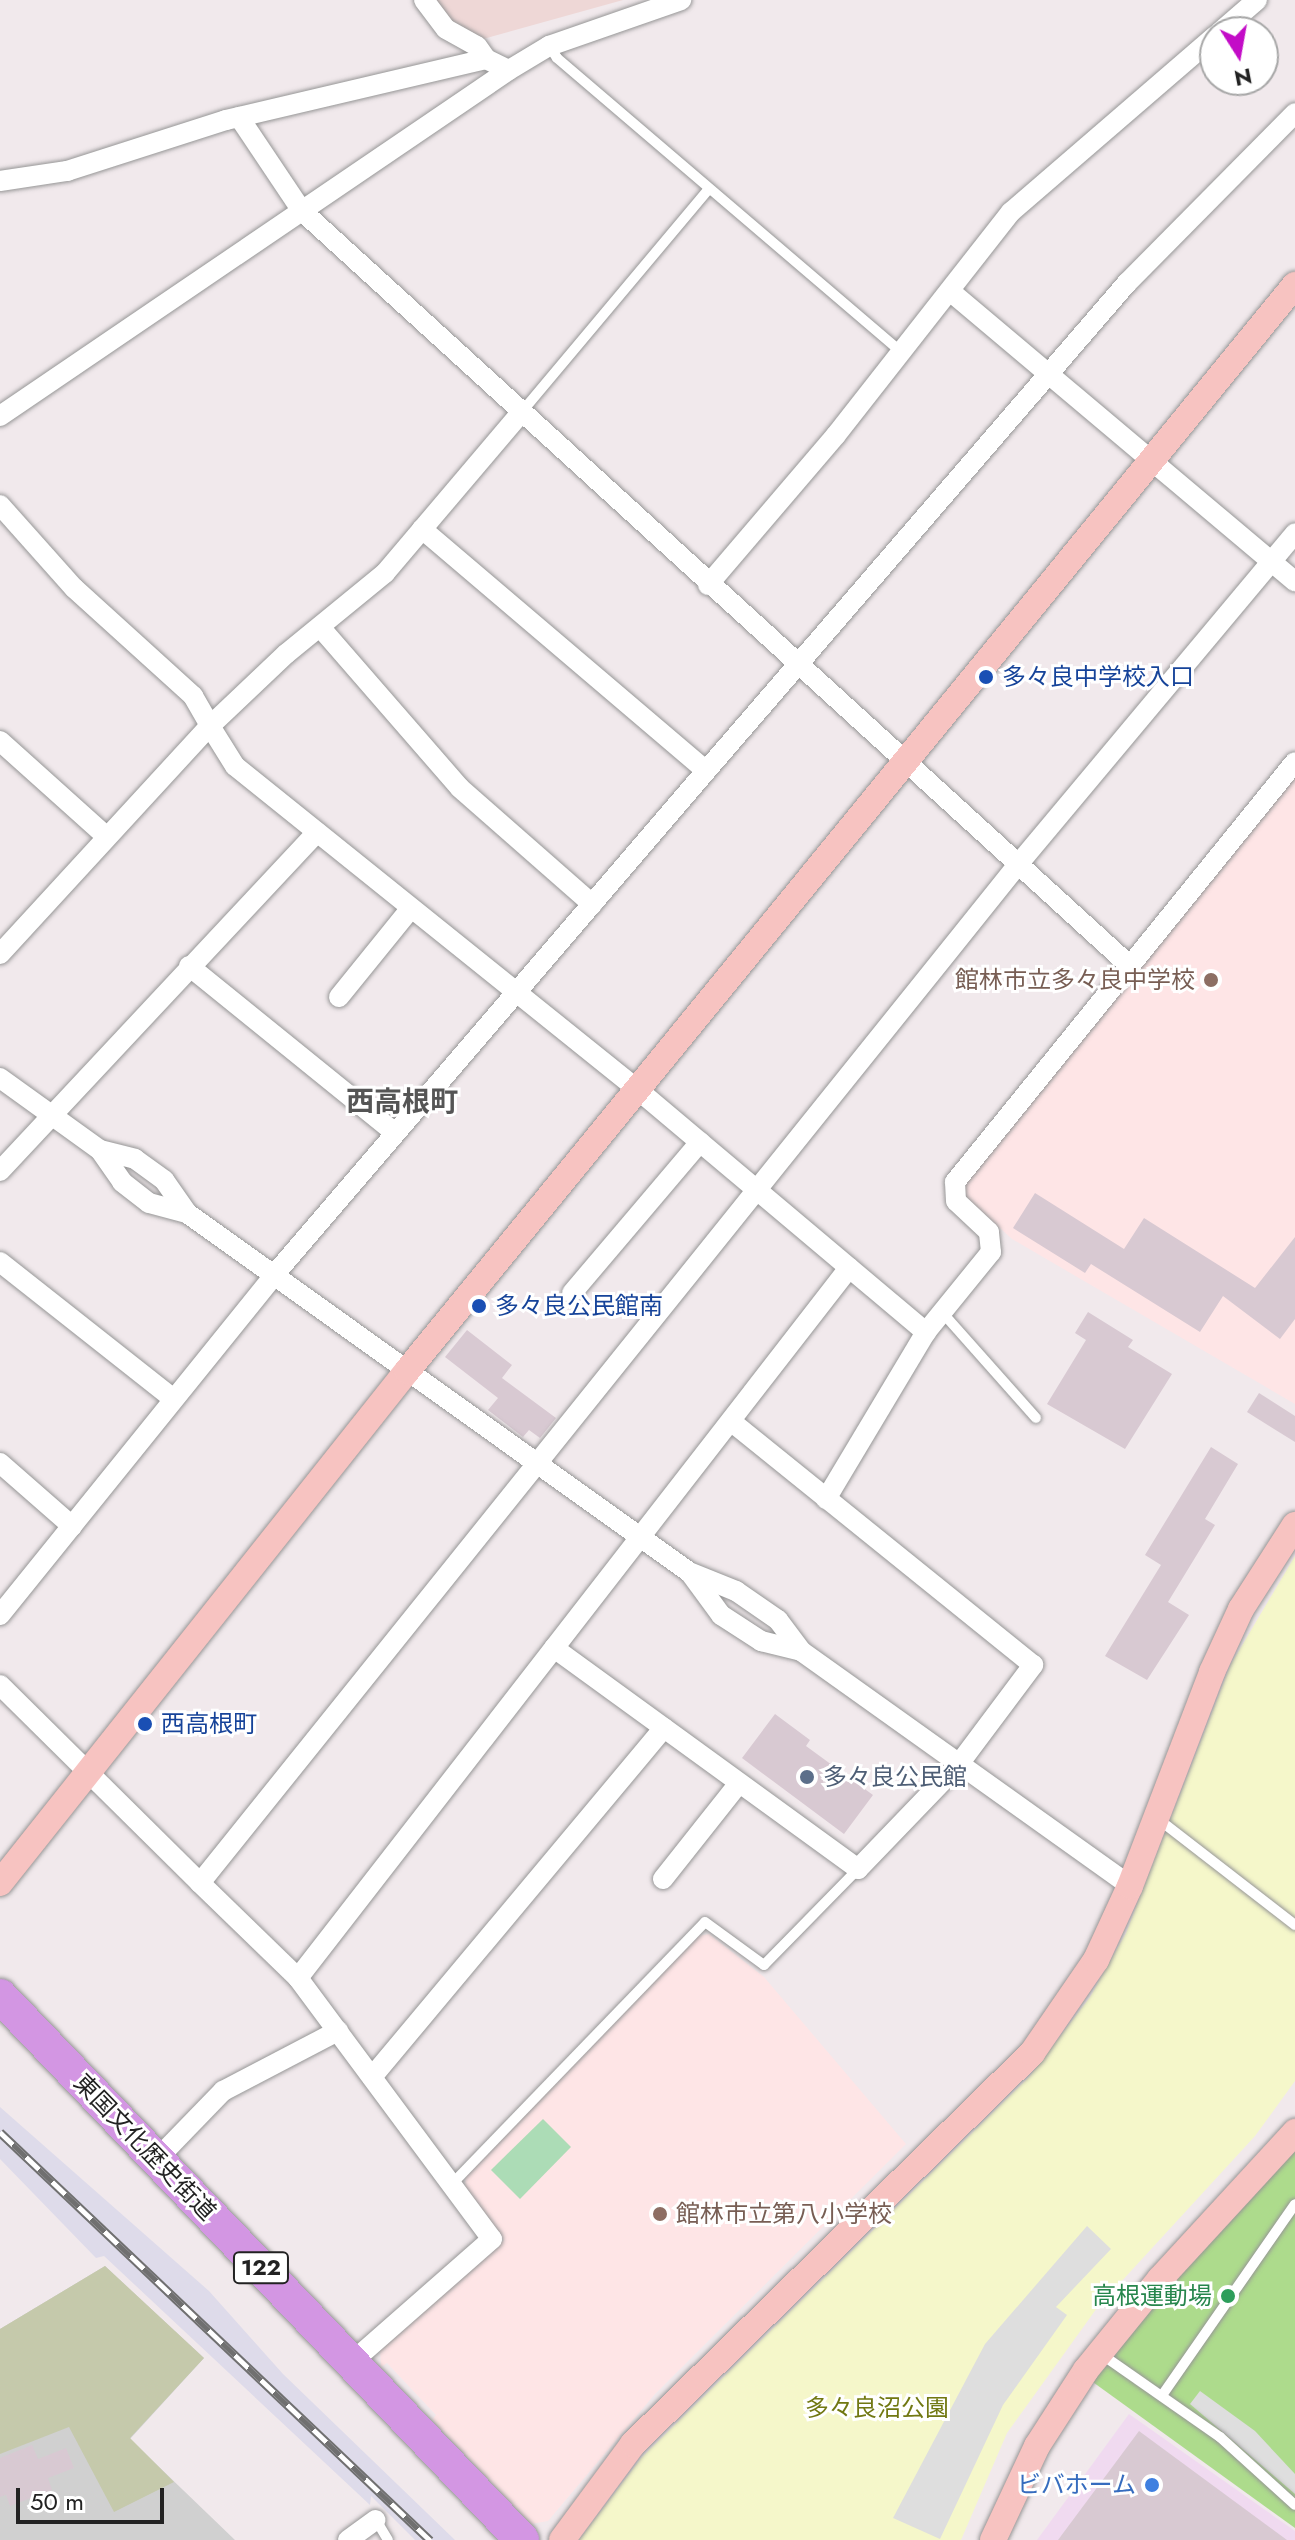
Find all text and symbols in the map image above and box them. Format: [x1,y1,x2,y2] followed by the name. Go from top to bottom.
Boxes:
[1199,16,1279,96] north arrow
[1232,60,1255,95] text: N
[1002,663,1194,691] place label: 多々良中学校入口
[977,668,995,686] marker: 多々良中学校入口
[955,966,1195,994] place label: 館林市立多々良中学校
[1202,971,1220,989] marker: 館林市立多々良中学校
[346,1085,458,1119] district label: 西高根町
[495,1292,663,1320] place label: 多々良公民館南
[470,1297,488,1315] marker: 多々良公民館南
[161,1710,257,1738] place label: 西高根町
[136,1715,154,1733] marker: 西高根町
[823,1763,967,1791] place label: 多々良公民館
[798,1768,816,1786] marker: 多々良公民館
[68,2068,222,2226] street label: 東国文化歴史街道
[676,2200,892,2228] place label: 館林市立第八小学校
[651,2205,669,2223] marker: 館林市立第八小学校
[231,2250,291,2286] road number: 122
[1092,2282,1212,2310] place label: 高根運動場
[1219,2287,1237,2305] marker: 高根運動場
[805,2394,949,2422] park label: 多々良沼公園
[1016,2471,1136,2499] place label: ビバホーム
[20,2472,168,2522] scale bar
[1143,2476,1161,2494] marker: ビバホーム
[30,2484,84,2519] text: 50 m

